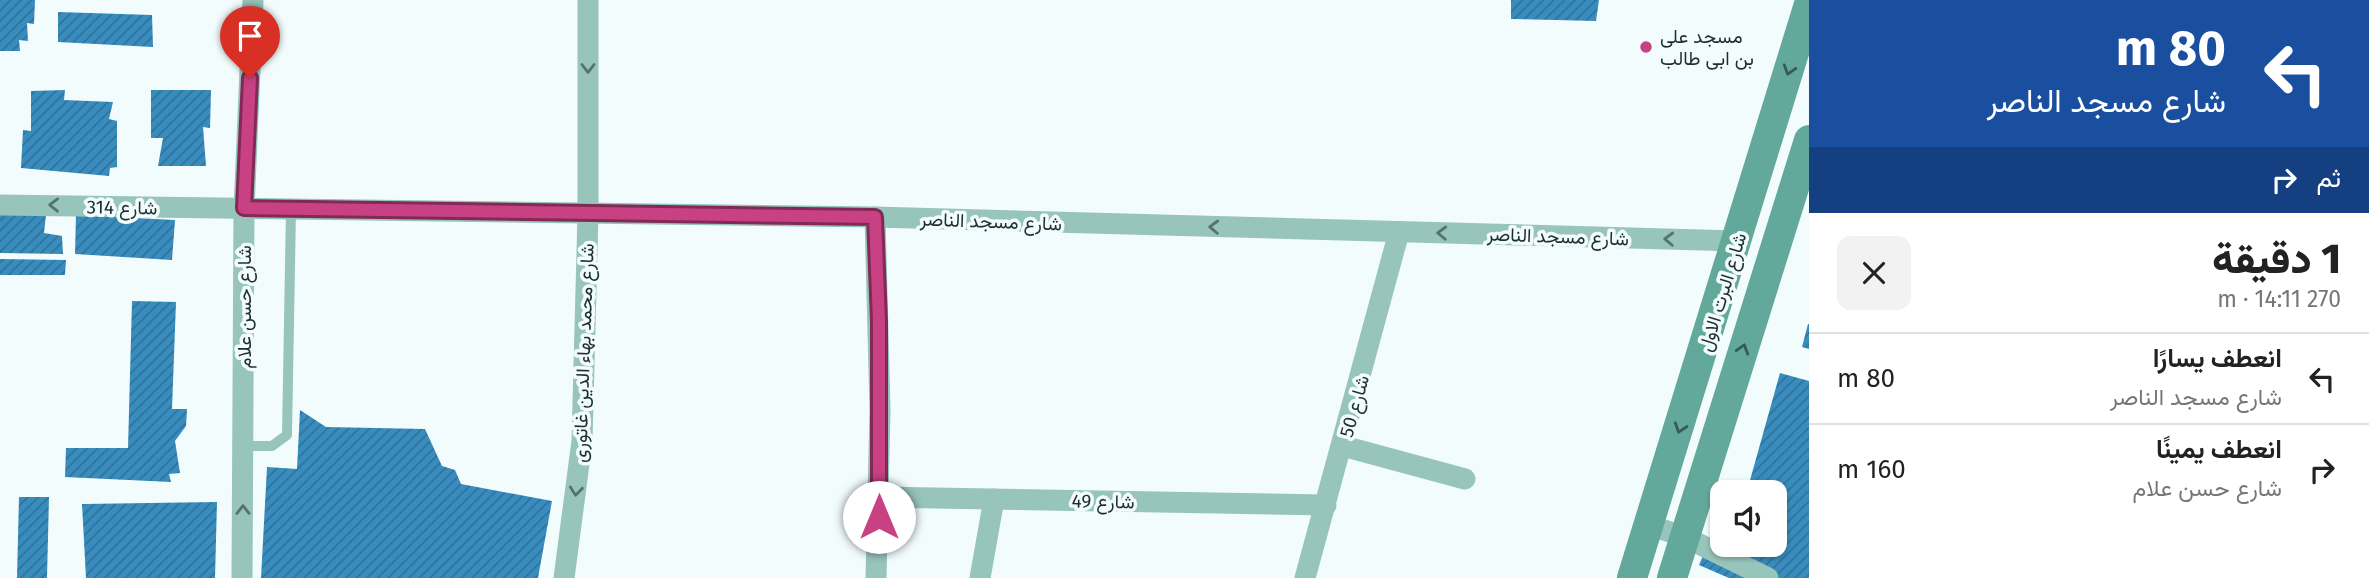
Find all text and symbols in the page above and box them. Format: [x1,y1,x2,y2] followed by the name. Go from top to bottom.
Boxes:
[220,6,280,78] pin
[231,17,269,55] icon: arrive
[2116,19,2226,78] text: 80 m
[1660,25,1754,70] place label: مسجد على بن ابى طالب
[2250,28,2341,119] icon: left
[1638,39,1654,55] marker: مسجد على بن ابى طالب
[580,63,596,74] one-way arrow
[1783,63,1798,75] one-way arrow
[1987,82,2226,120] text: شارع مسجد الناصر
[2265,161,2303,199] icon: right
[2317,163,2341,194] text: ثم
[86,195,157,221] street label: شارع 314
[48,198,59,213] one-way arrow
[919,207,1062,236] street label: شارع مسجد الناصر
[1209,219,1219,235] one-way arrow
[1486,222,1629,251] street label: شارع مسجد الناصر
[1436,226,1447,241] one-way arrow
[1693,230,1752,355] street label: شارع البرت الاول
[1663,232,1674,247] one-way arrow
[2212,234,2341,284] text: 1 دقيقة
[1837,236,1911,310] button: close
[568,243,600,463] street label: شارع محمد بهاء الدين غاتورى
[233,245,257,369] street label: شارع حسن علام
[2217,285,2341,313] text: 270 m · 14:11
[1735,343,1750,355] one-way arrow
[2153,343,2282,374] text: انعطف يسارًا
[2303,360,2341,398] icon: left
[1837,363,1895,394] text: 80 m
[1335,372,1375,440] street label: شارع 50
[2110,383,2282,411] text: شارع مسجد الناصر
[1674,421,1688,433] one-way arrow
[2156,434,2282,465] text: انعطف يمينًا
[2303,451,2341,489] icon: right
[1837,454,1906,485] text: 160 m
[2133,474,2282,502] text: شارع حسن علام
[842,480,916,554] position arrow
[1710,480,1787,557] map controls
[1710,480,1787,557] button: sound
[569,486,584,497] one-way arrow
[1071,489,1135,515] street label: شارع 49
[235,504,251,515] one-way arrow

